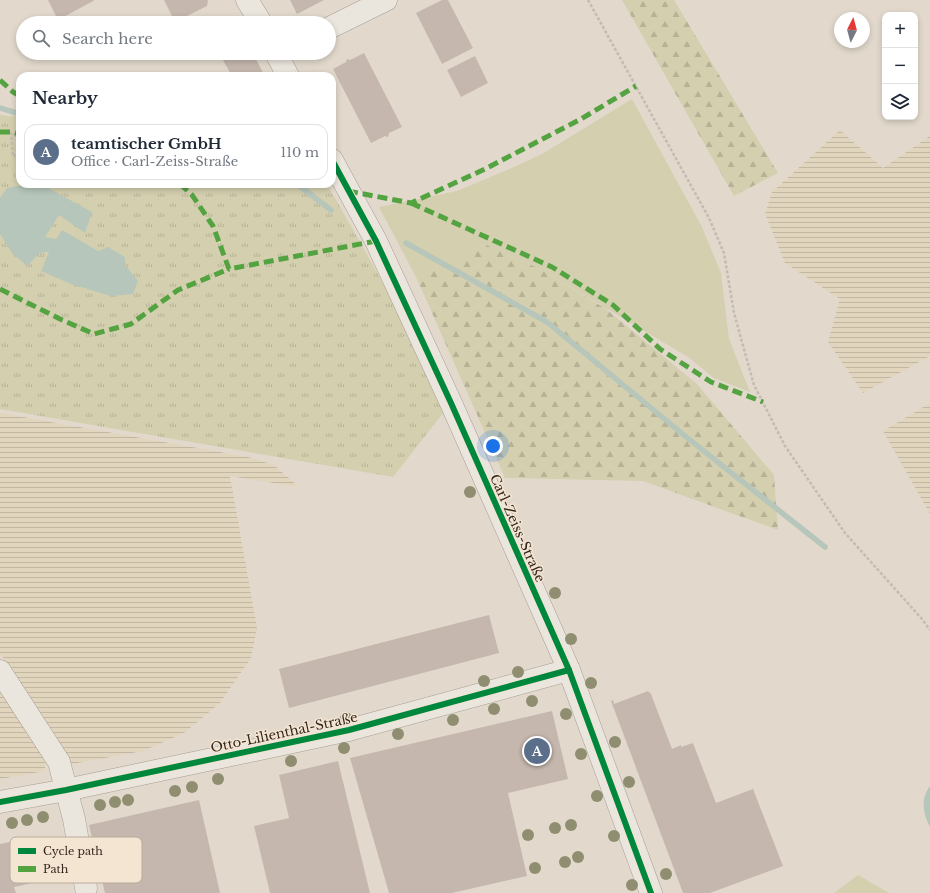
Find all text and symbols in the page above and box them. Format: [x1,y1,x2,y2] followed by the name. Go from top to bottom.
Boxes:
[834,12,870,48] north arrow
[882,12,918,120] map controls
[882,12,918,48] button: +
[16,16,336,60] search box
[30,27,52,49] icon: search
[62,29,153,48] text: Search here
[882,48,918,84] button: −
[882,84,918,120] button: layers
[32,88,98,109] text: Nearby
[71,134,222,153] text: teamtischer GmbH
[41,144,51,161] text: A
[280,144,319,161] text: 110 m
[71,153,238,170] text: Office · Carl-Zeiss-Straße
[483,436,503,456] your location
[486,471,549,585] street label: Carl-Zeiss-Straße
[209,709,359,756] street label: Otto-Lilienthal-Straße
[524,736,550,766] pin: A
[10,837,142,883] legend
[43,844,103,858] text: Cycle path
[43,862,69,876] text: Path

